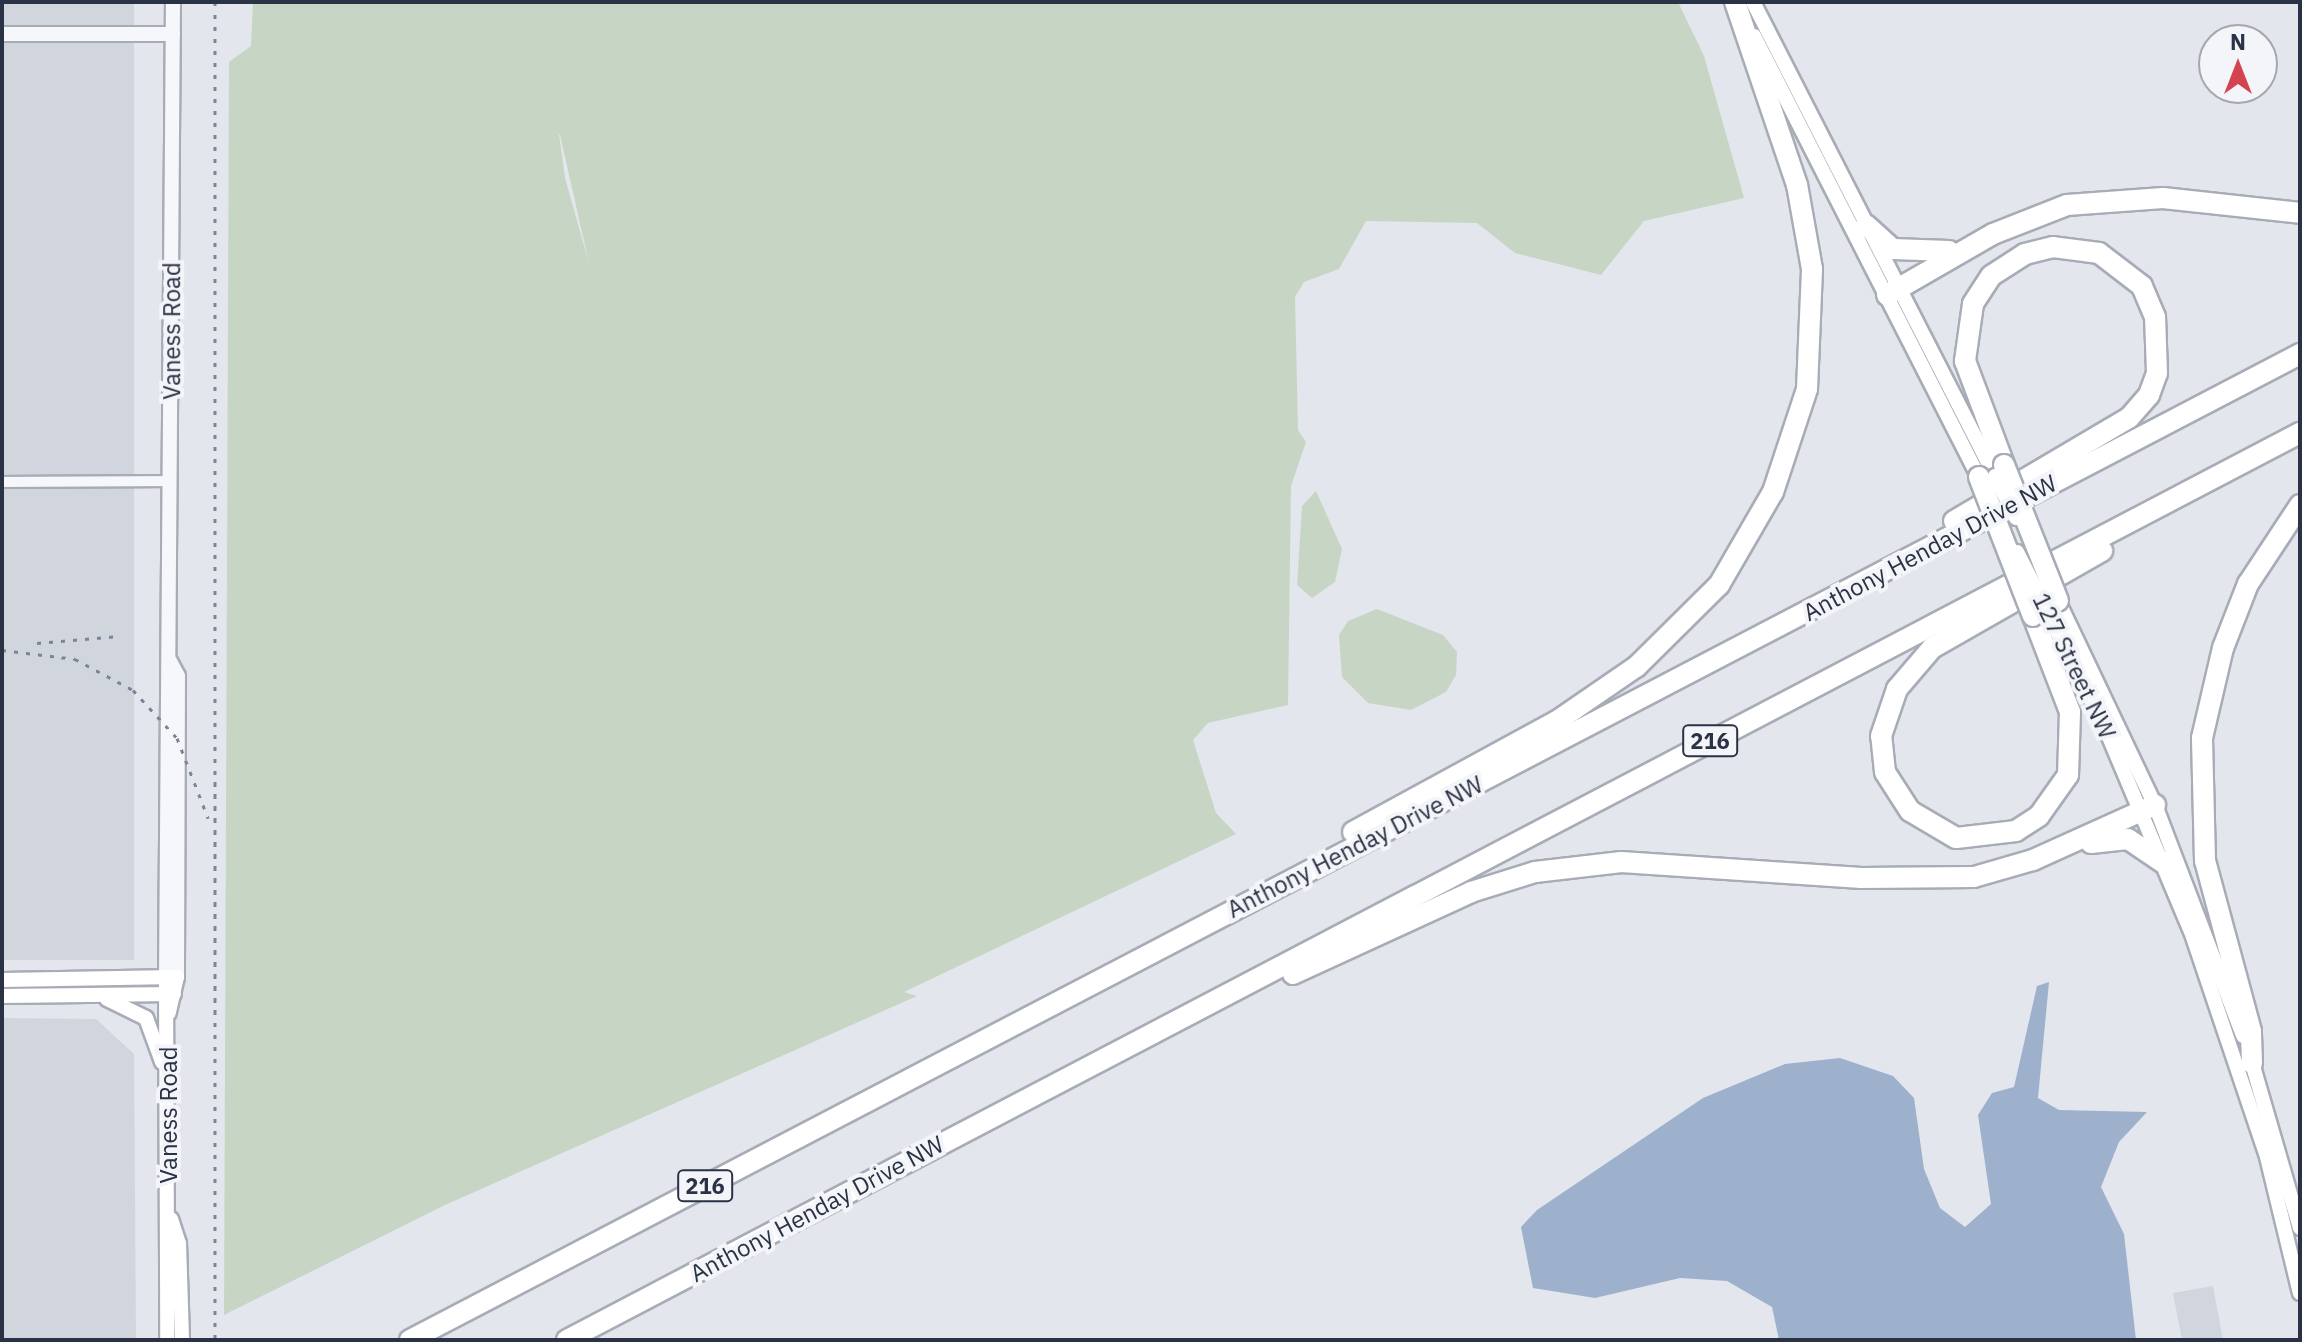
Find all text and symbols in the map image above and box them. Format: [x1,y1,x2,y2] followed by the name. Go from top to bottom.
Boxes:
[2198,24,2278,104] north arrow
[2230,27,2246,56] text: N
[158,262,186,400] street label: Vaness Road
[1798,469,2062,627] street label: Anthony Henday Drive NW
[2026,588,2122,744] street label: 127 Street NW
[1682,723,1738,759] road number: 216
[1222,770,1488,924] street label: Anthony Henday Drive NW
[155,1046,183,1184] street label: Vaness Road
[685,1130,949,1288] street label: Anthony Henday Drive NW
[677,1168,733,1204] road number: 216

